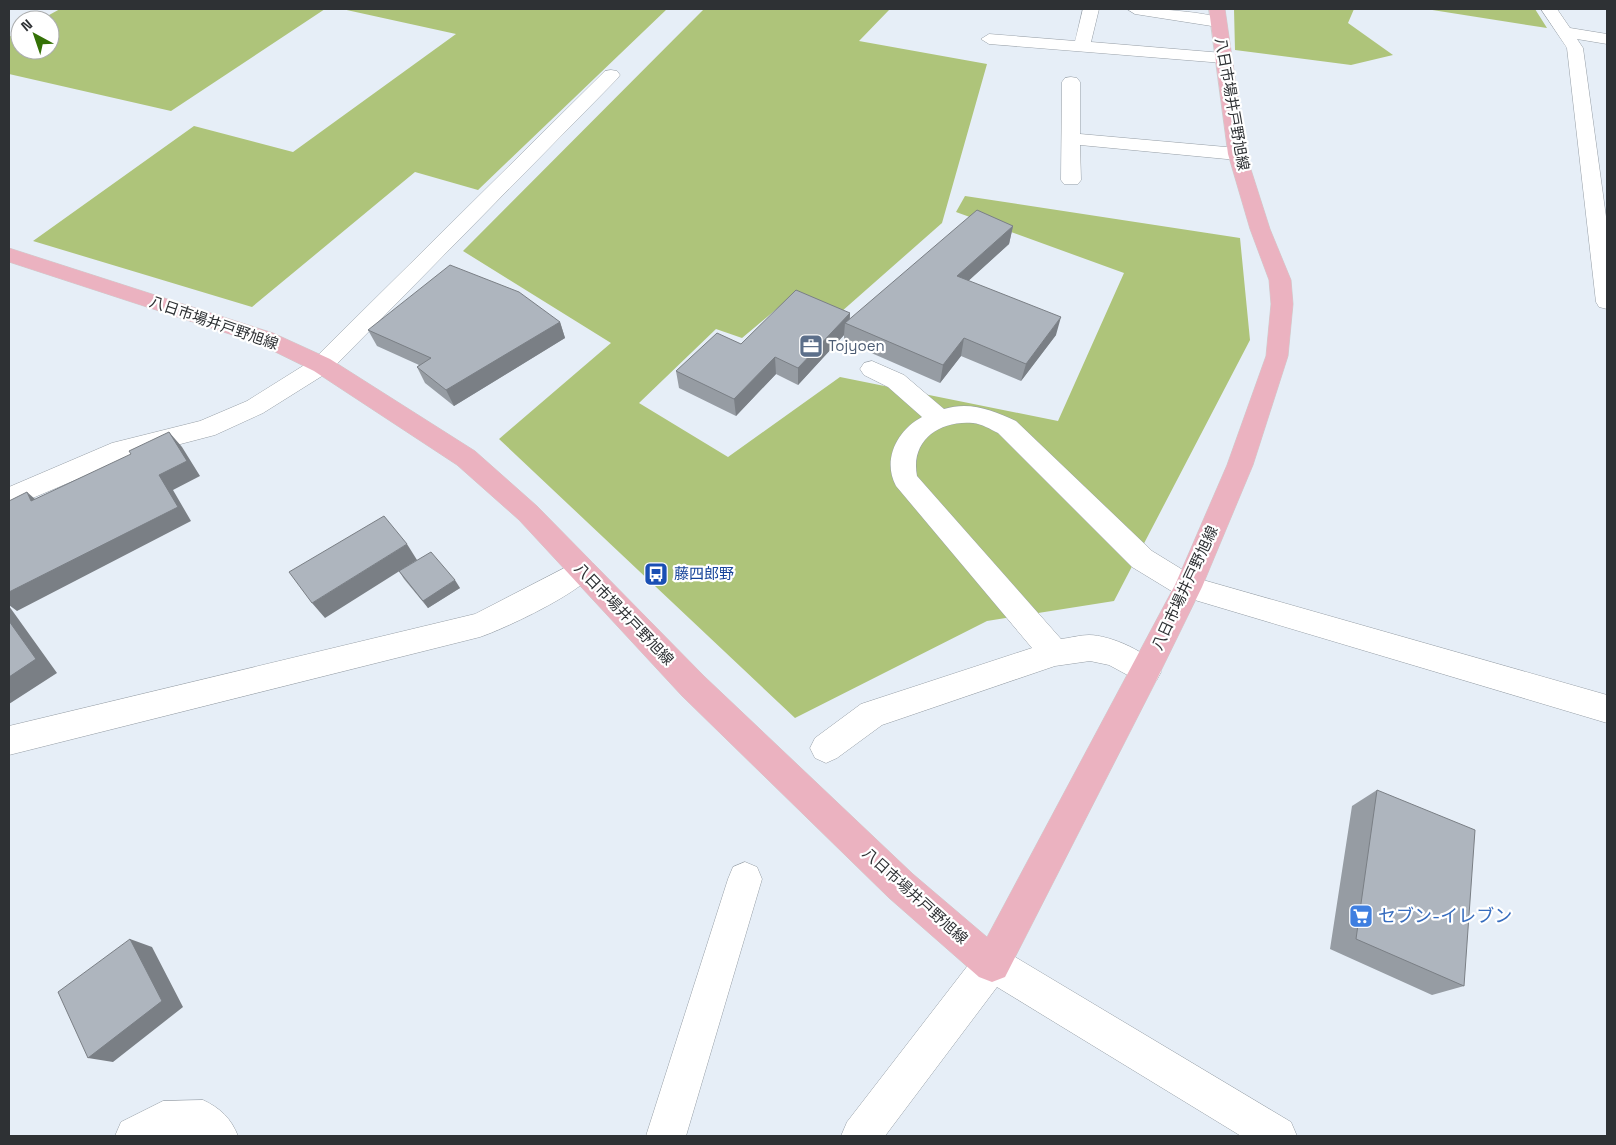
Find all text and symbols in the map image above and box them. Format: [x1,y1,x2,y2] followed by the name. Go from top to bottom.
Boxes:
[10,10,60,60] north arrow
[17,15,36,35] text: N
[1211,36,1254,172] street label: 八日市場井戸野旭線
[147,292,281,353] street label: 八日市場井戸野旭線
[798,333,824,359] office icon: Tojyoen
[828,336,885,355] place label: Tojyoen
[1147,523,1222,653] street label: 八日市場井戸野旭線
[571,558,678,669] street label: 八日市場井戸野旭線
[643,561,669,587] bus stop icon: 藤四郎野
[674,564,734,583] place label: 藤四郎野
[859,843,972,948] street label: 八日市場井戸野旭線
[1348,903,1374,929] supermarket icon: セブン-イレブン
[1378,904,1512,927] place label: セブン-イレブン

